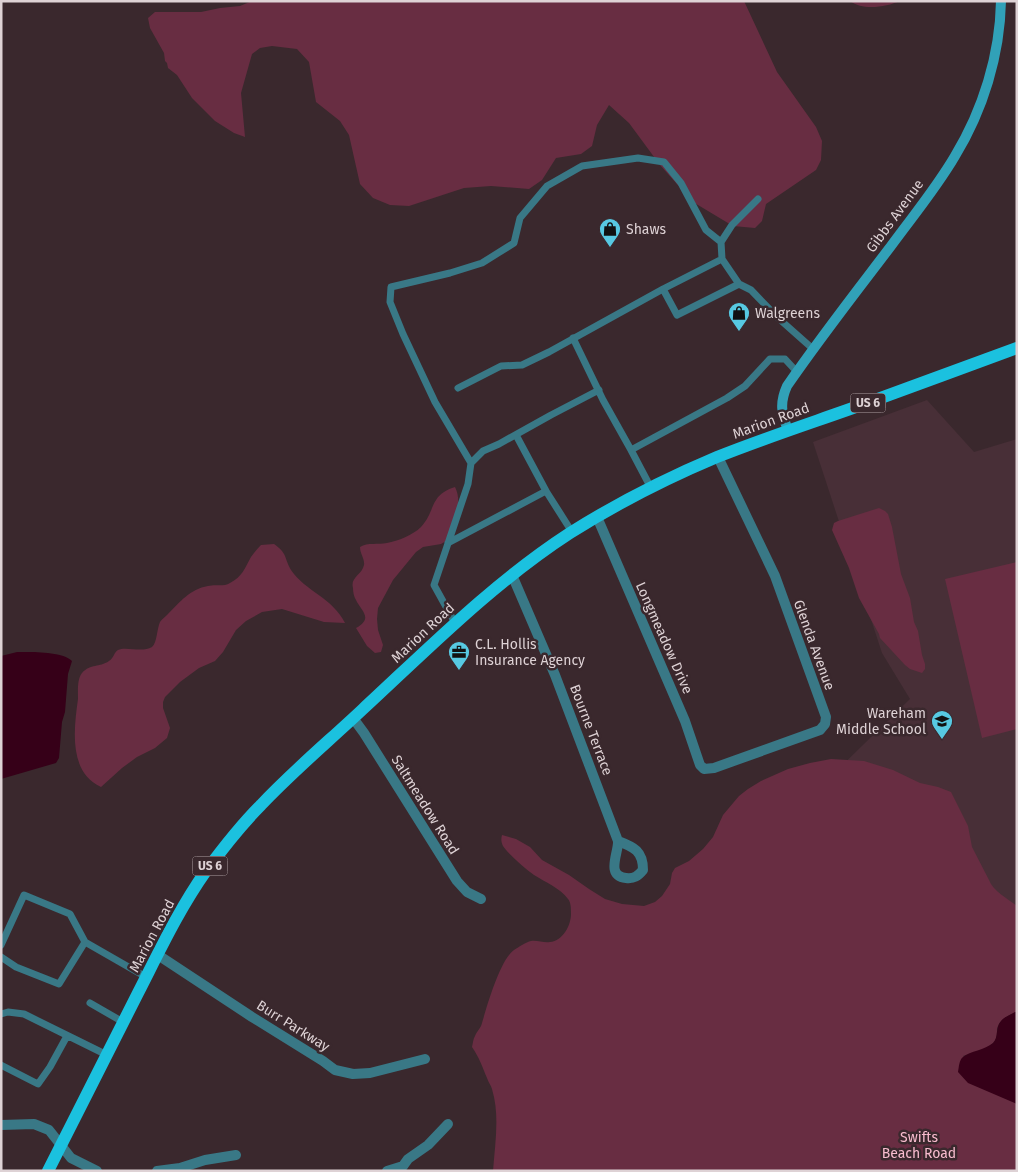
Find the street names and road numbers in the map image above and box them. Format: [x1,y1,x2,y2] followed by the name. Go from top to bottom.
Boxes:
[863,176,927,256] street label: Gibbs Avenue
[850,393,886,412] road number: US 6
[730,399,812,443] street label: Marion Road
[632,579,696,697] street label: Longmeadow Drive
[790,598,838,692] street label: Glenda Avenue
[388,599,458,667] street label: Marion Road
[566,682,616,778] street label: Bourne Terrace
[388,752,462,858] street label: Saltmeadow Road
[192,856,228,876] road number: US 6
[126,897,178,975] street label: Marion Road
[253,997,333,1055] street label: Burr Parkway

